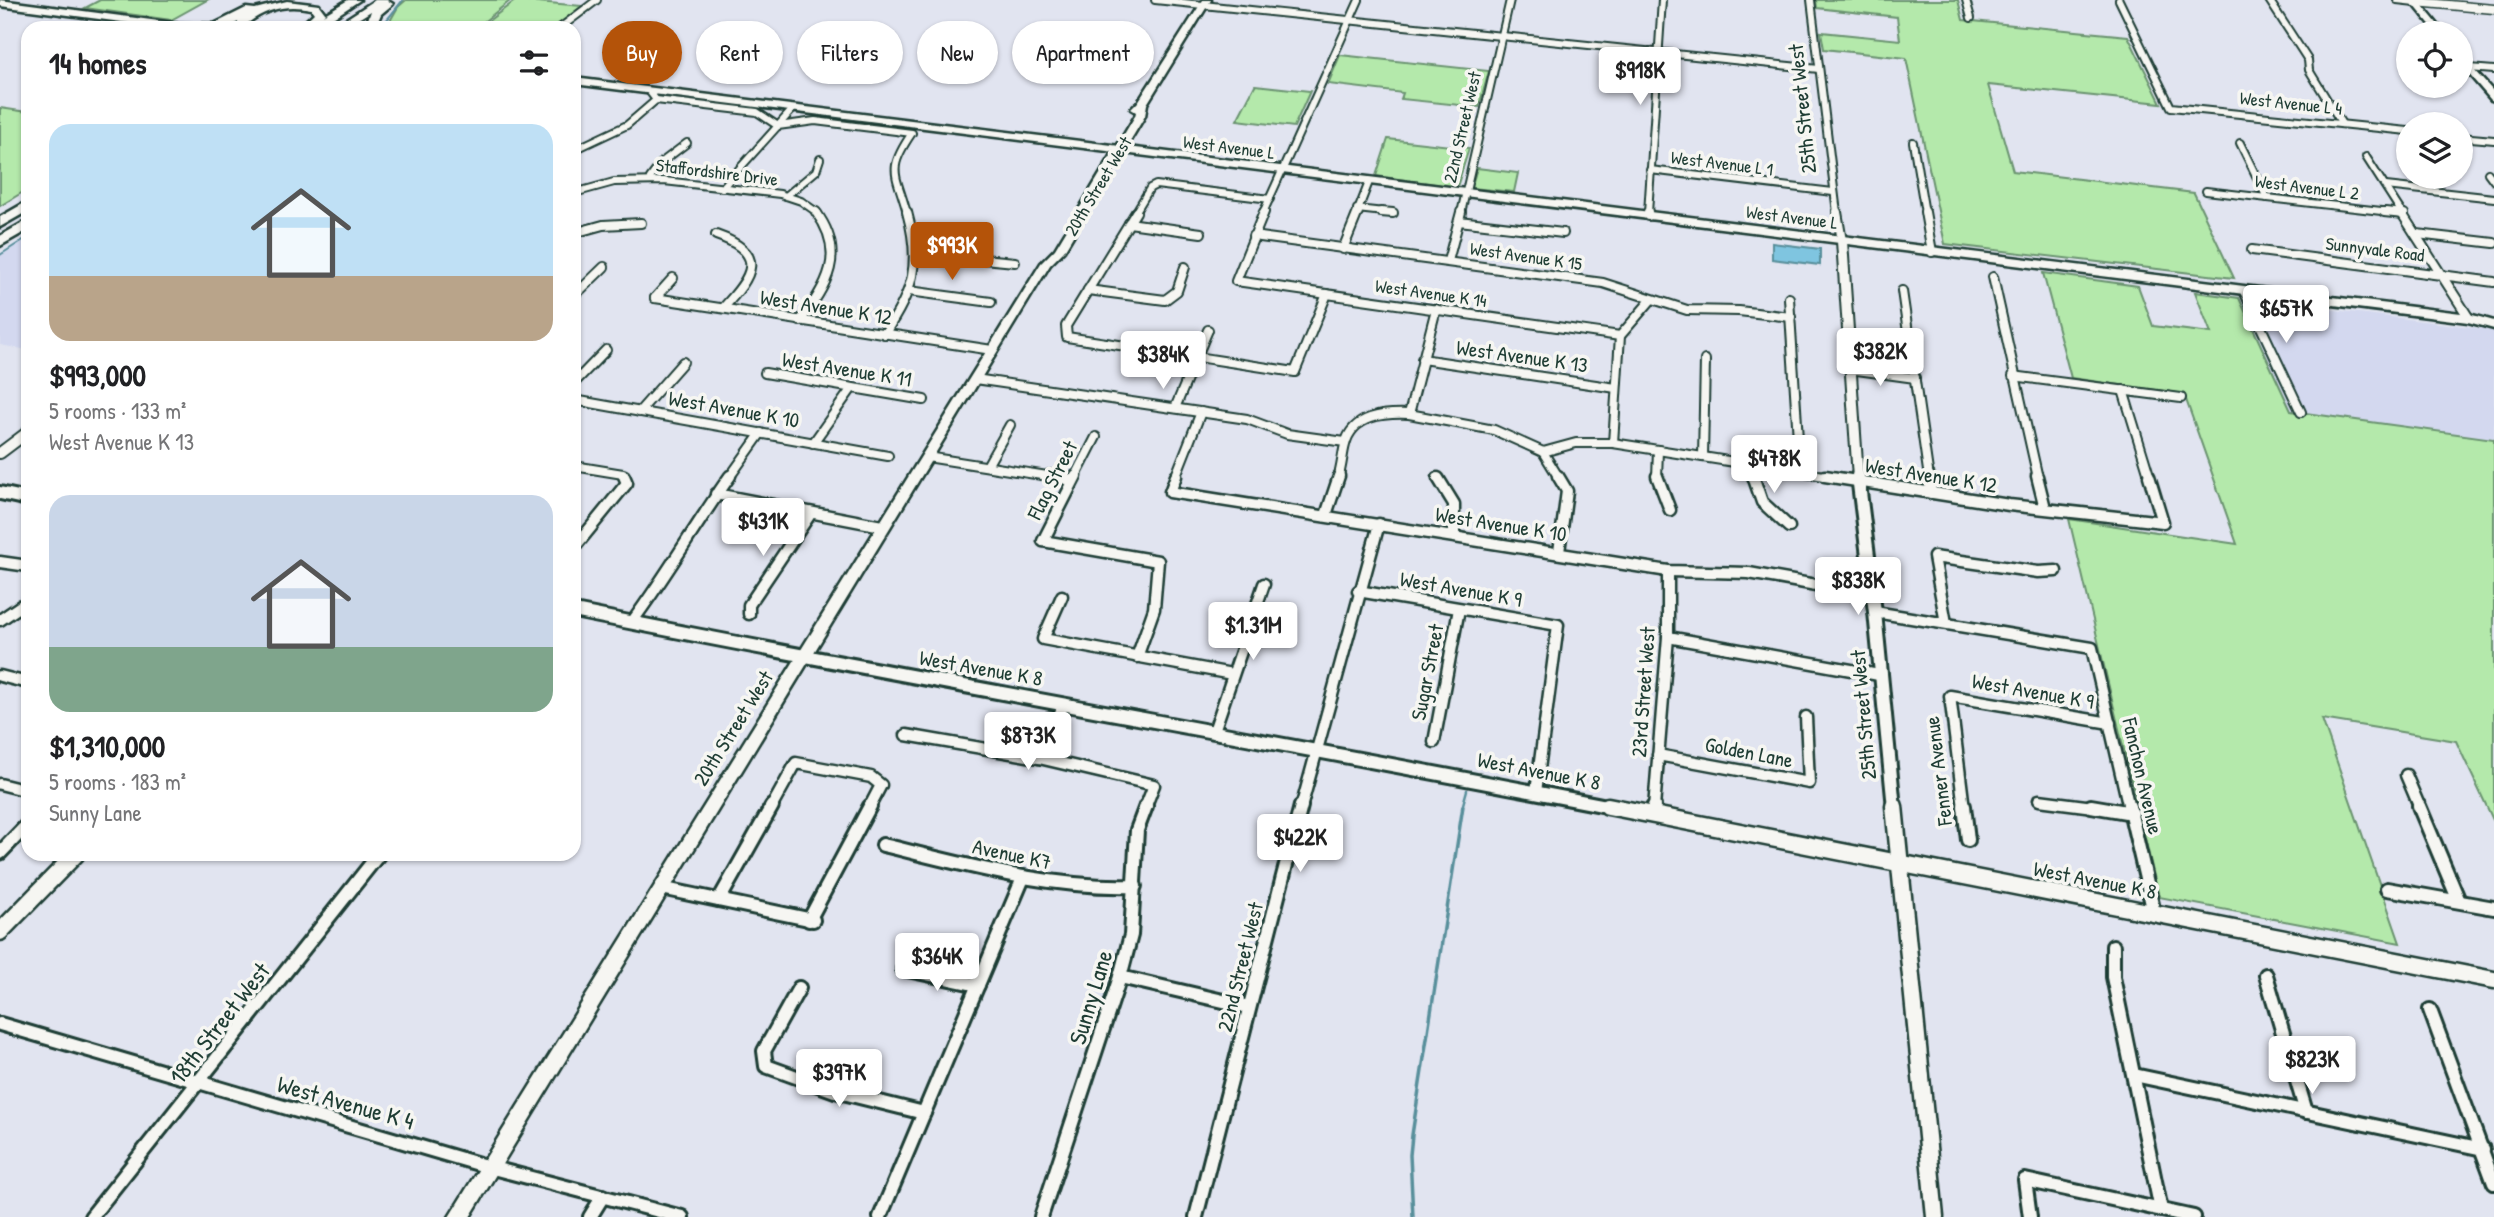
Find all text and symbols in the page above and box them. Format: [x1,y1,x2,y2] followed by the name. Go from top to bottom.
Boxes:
[602,21,682,84] chip: Buy
[696,21,783,84] chip: Rent
[797,21,903,84] chip: Filters
[917,21,998,84] chip: New
[1012,21,1154,84] chip: Apartment
[2396,21,2473,189] map controls
[2396,21,2473,98] button: locate
[1781,42,1823,175] street label: 25th Street West
[49,43,147,83] text: 14 homes
[515,44,553,82] icon: filters
[1591,48,1689,107] pin: $918K
[1615,54,1665,85] text: $918K
[1437,68,1487,185] street label: 22nd Street West
[2239,85,2344,121] street label: West Avenue L 4
[2396,112,2473,189] button: layers
[1182,129,1276,165] street label: West Avenue L
[1058,131,1138,240] street label: 20th Street West
[1670,144,1774,182] street label: West Avenue L 1
[655,152,779,192] street label: Staffordshire Drive
[2254,168,2361,206] street label: West Avenue L 2
[238,170,364,296] icon: home
[1745,199,1839,235] street label: West Avenue L
[903,222,1001,282] pin: $993K
[927,229,977,260] text: $993K
[2324,231,2426,267] street label: Sunnyvale Road
[1468,236,1584,276] street label: West Avenue K 15
[1374,273,1489,313] street label: West Avenue K 14
[758,282,894,332] street label: West Avenue K 12
[2237,286,2335,345] pin: $657K
[2259,292,2313,323] text: $657K
[1831,328,1929,388] pin: $382K
[1114,332,1212,391] pin: $384K
[1454,332,1590,380] street label: West Avenue K 13
[1853,335,1907,366] text: $382K
[1137,338,1189,369] text: $384K
[780,344,914,394] street label: West Avenue K 11
[49,355,146,395] text: $993,000
[666,383,802,435] street label: West Avenue K 10
[49,395,186,426] text: 5 rooms · 133 m²
[49,426,194,457] text: West Avenue K 13
[1019,435,1085,525] street label: Flag Street
[1725,435,1823,495] pin: $478K
[1747,442,1801,473] text: $478K
[1863,450,1999,500] street label: West Avenue K 12
[714,498,812,558] pin: $431K
[1433,499,1569,549] street label: West Avenue K 10
[738,505,788,536] text: $431K
[238,541,364,667] icon: home
[1809,558,1907,617] pin: $838K
[1398,564,1524,614] street label: West Avenue K 9
[1831,564,1885,595] text: $838K
[1196,602,1310,662] pin: $1.31M
[1224,609,1282,640] text: $1.31M
[1403,621,1451,723] street label: Sugar Street
[1624,625,1662,758] street label: 23rd Street West
[917,643,1045,693] street label: West Avenue K 8
[1843,648,1883,781] street label: 25th Street West
[686,664,780,791] street label: 20th Street West
[1970,666,2096,716] street label: West Avenue K 9
[979,712,1077,772] pin: $873K
[2115,714,2170,837] street label: Fanchon Avenue
[1917,715,1959,828] street label: Fenner Avenue
[1000,719,1056,750] text: $873K
[49,726,165,766] text: $1,310,000
[1703,729,1795,775] street label: Golden Lane
[1475,745,1603,797] street label: West Avenue K 8
[49,766,186,797] text: 5 rooms · 183 m²
[49,797,142,828] text: Sunny Lane
[1251,814,1349,874] pin: $422K
[1273,821,1327,852] text: $422K
[970,832,1054,876] street label: Avenue K7
[2031,854,2159,906] street label: West Avenue K 8
[1210,898,1270,1035] street label: 22nd Street West
[888,934,986,993] pin: $364K
[911,940,963,971] text: $364K
[1061,946,1120,1048] street label: Sunny Lane
[161,955,277,1090] street label: 18th Street West
[2263,1036,2361,1096] pin: $823K
[2285,1043,2339,1074] text: $823K
[790,1050,888,1109] pin: $397K
[812,1056,866,1087] text: $397K
[274,1067,418,1137] street label: West Avenue K 4

